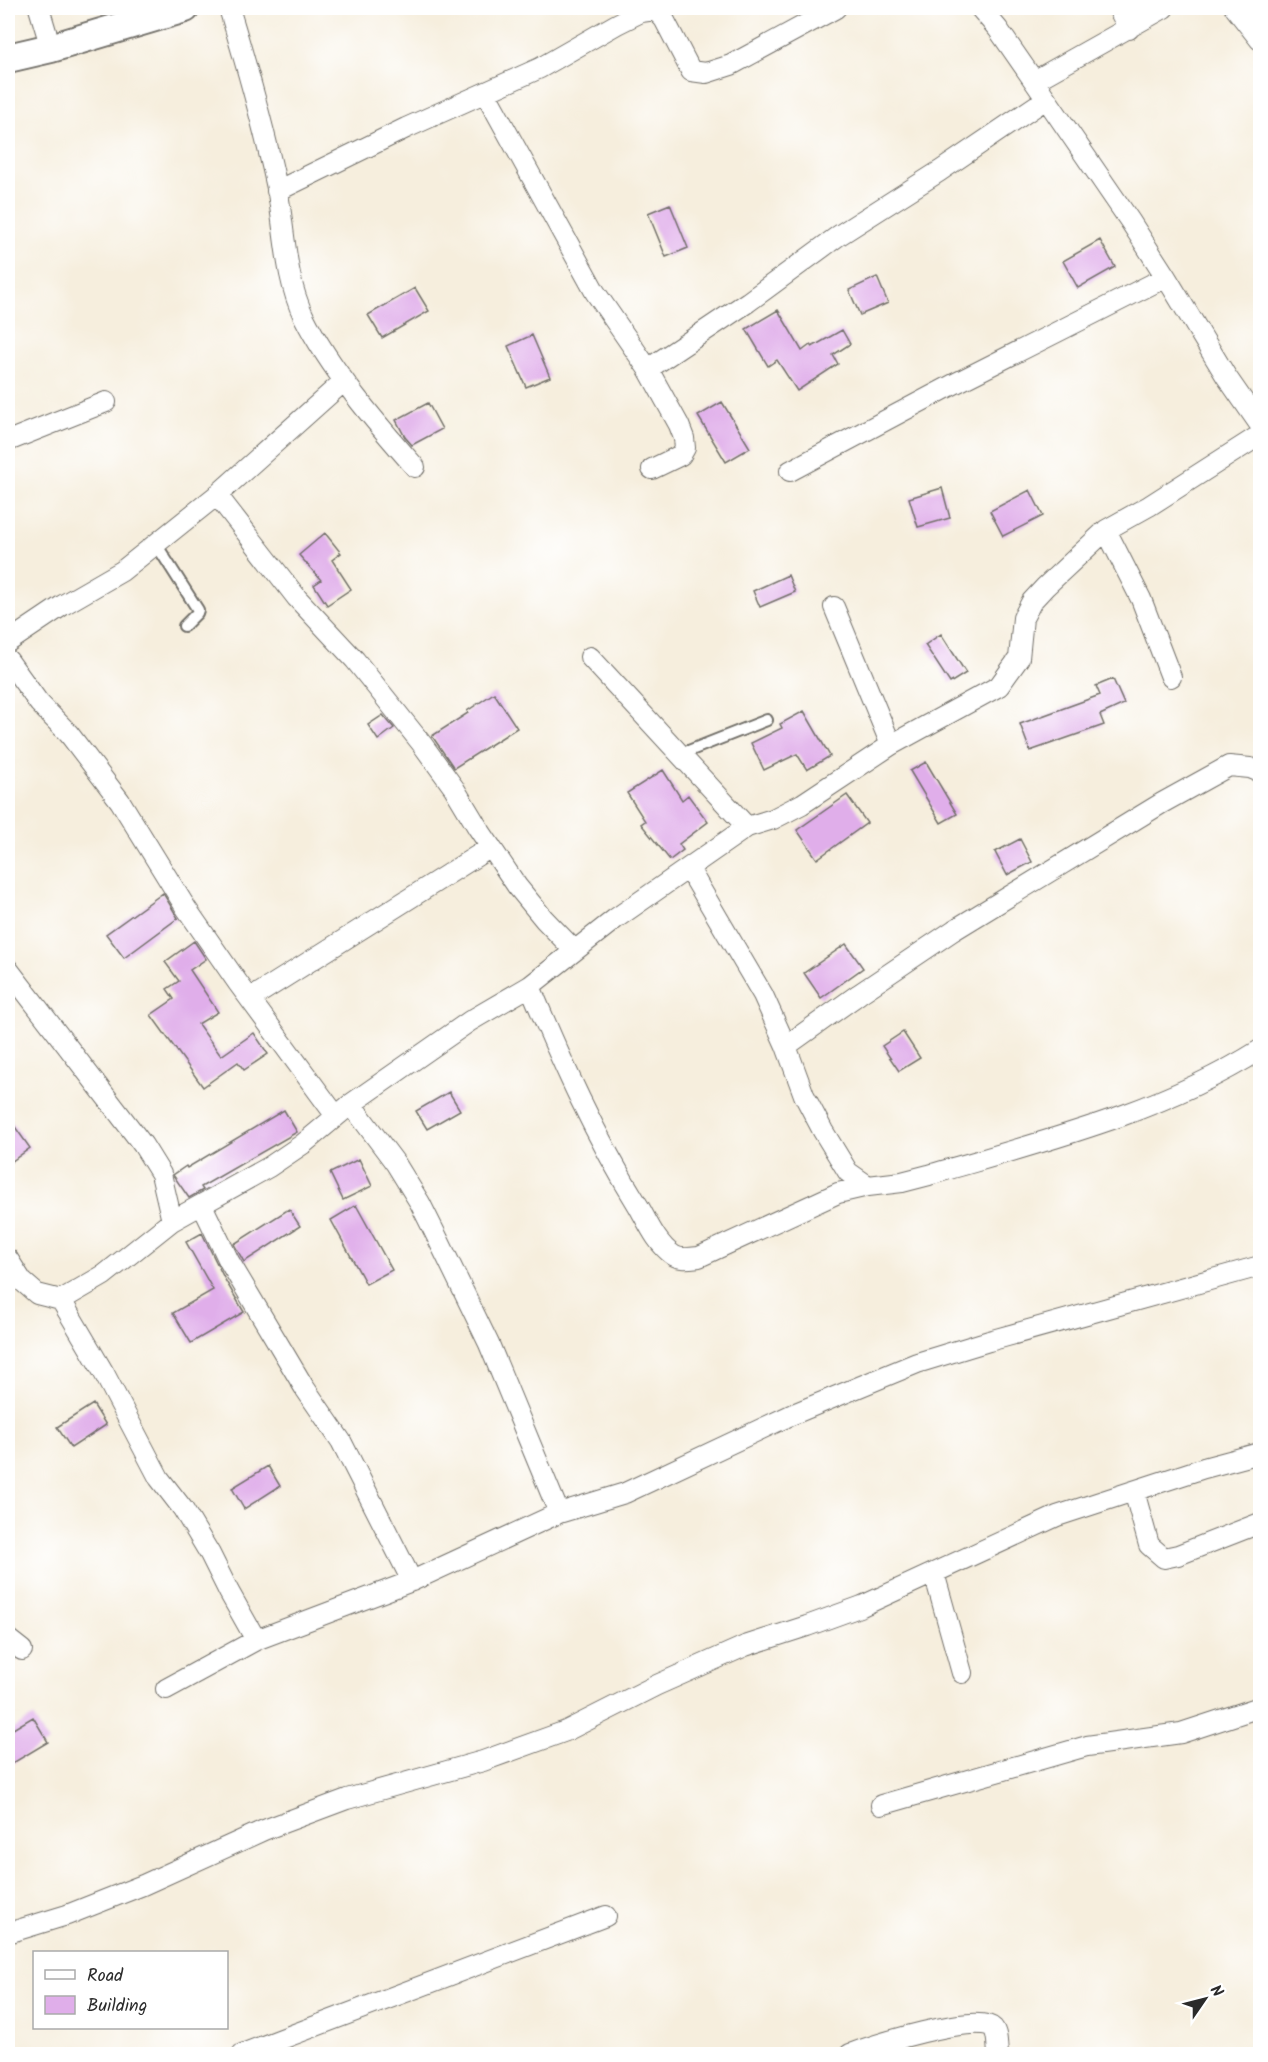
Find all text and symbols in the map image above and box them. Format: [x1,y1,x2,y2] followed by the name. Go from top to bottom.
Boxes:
[33,1951,228,2029] legend
[87,1962,124,1991] text: Road
[1175,1969,1235,2029] north arrow
[1203,1980,1229,2003] text: N
[87,1992,147,2021] text: Building

